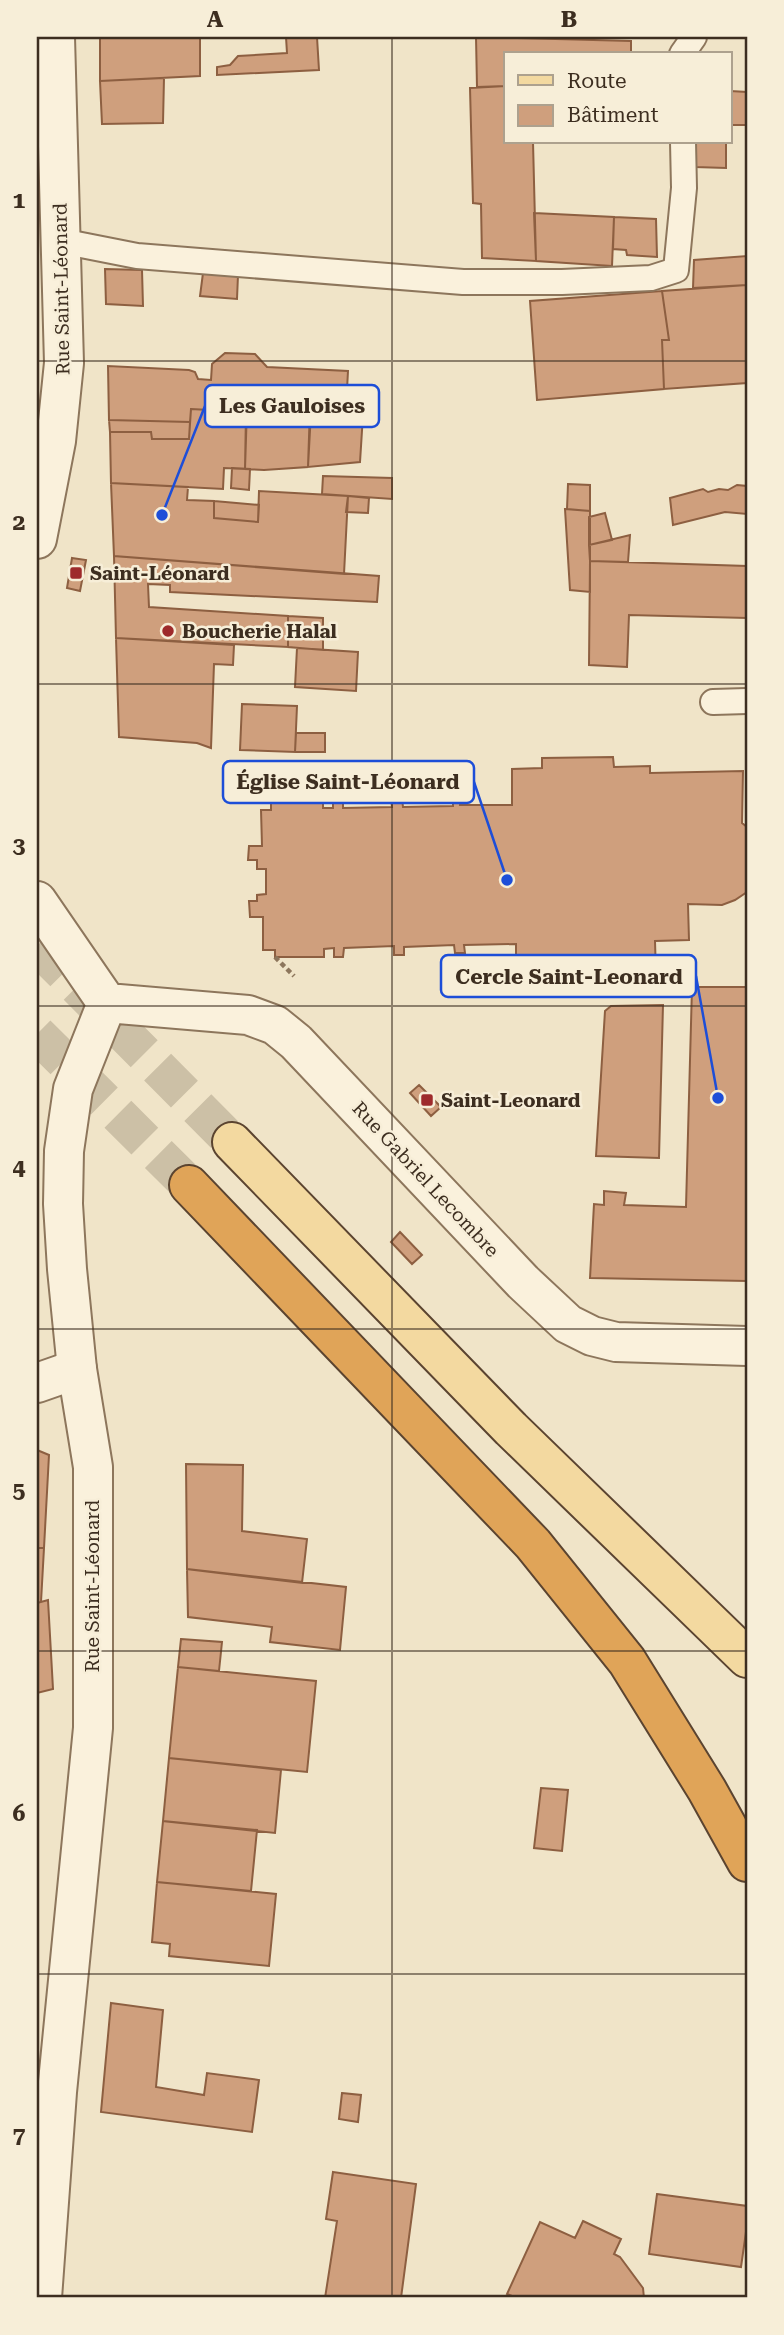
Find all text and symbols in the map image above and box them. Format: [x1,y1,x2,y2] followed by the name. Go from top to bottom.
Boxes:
[207,6,224,33] text: A
[561,6,577,33] text: B
[504,52,732,144] legend
[567,69,626,93] text: Route
[567,103,659,127] text: Bâtiment
[13,187,26,214] text: 1
[48,203,75,375] street label: Rue Saint-Léonard
[205,385,379,427] callout: Les Gauloises
[219,394,365,418] text: Les Gauloises
[13,509,25,536] text: 2
[90,562,230,585] place label: Saint-Léonard
[68,565,84,581] marker: Saint-Léonard
[182,620,337,643] place label: Boucherie Halal
[160,623,176,639] marker: Boucherie Halal
[223,761,474,803] callout: Église Saint-Léonard
[236,769,460,794] text: Église Saint-Léonard
[13,832,26,859] text: 3
[441,955,696,997] callout: Cercle Saint-Leonard
[455,965,683,989] text: Cercle Saint-Leonard
[441,1089,581,1112] place label: Saint-Leonard
[419,1092,435,1108] marker: Saint-Leonard
[348,1097,504,1262] street label: Rue Gabriel Lecombre
[13,1154,26,1181] text: 4
[13,1477,26,1504] text: 5
[81,1500,104,1672] street label: Rue Saint-Léonard
[13,1800,26,1827] text: 6
[13,2122,26,2149] text: 7

